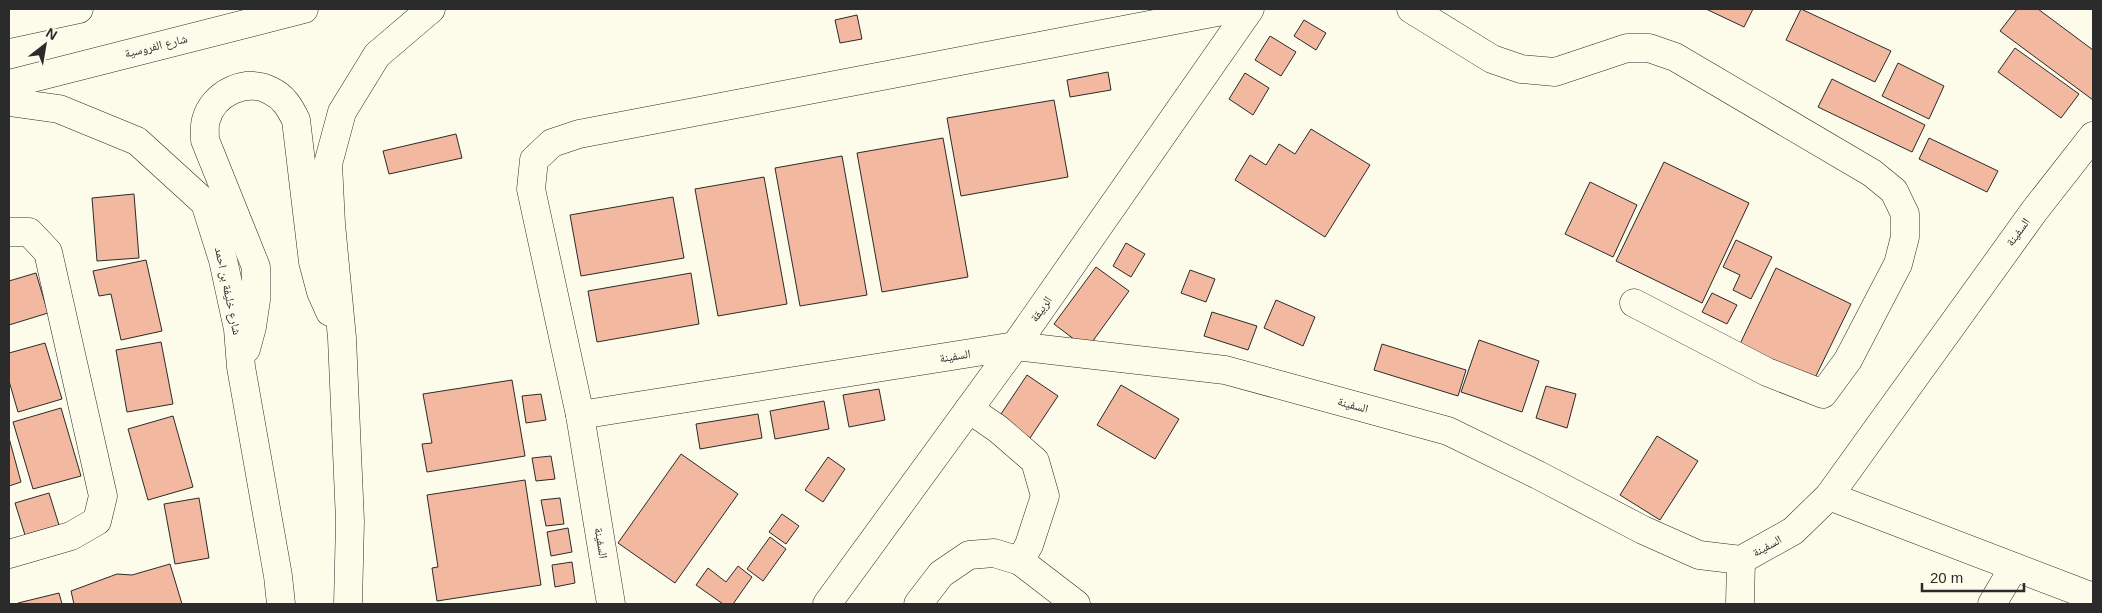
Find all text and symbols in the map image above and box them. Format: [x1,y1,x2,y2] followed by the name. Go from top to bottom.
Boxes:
[20,20,70,70] north arrow
[43,24,60,43] text: N
[123,31,189,62] street label: شارع الفروسية
[2003,215,2033,249] street label: السفينة
[211,246,244,336] street label: شارع خليفة بن احمد
[1027,293,1055,325] street label: الربيقة
[938,347,972,366] street label: السفينة
[1336,394,1370,416] street label: السفينة
[591,526,610,560] street label: السفينة
[1750,532,1784,560] street label: السفينة
[1922,560,2024,592] scale bar
[1930,569,1963,586] text: 20 m

